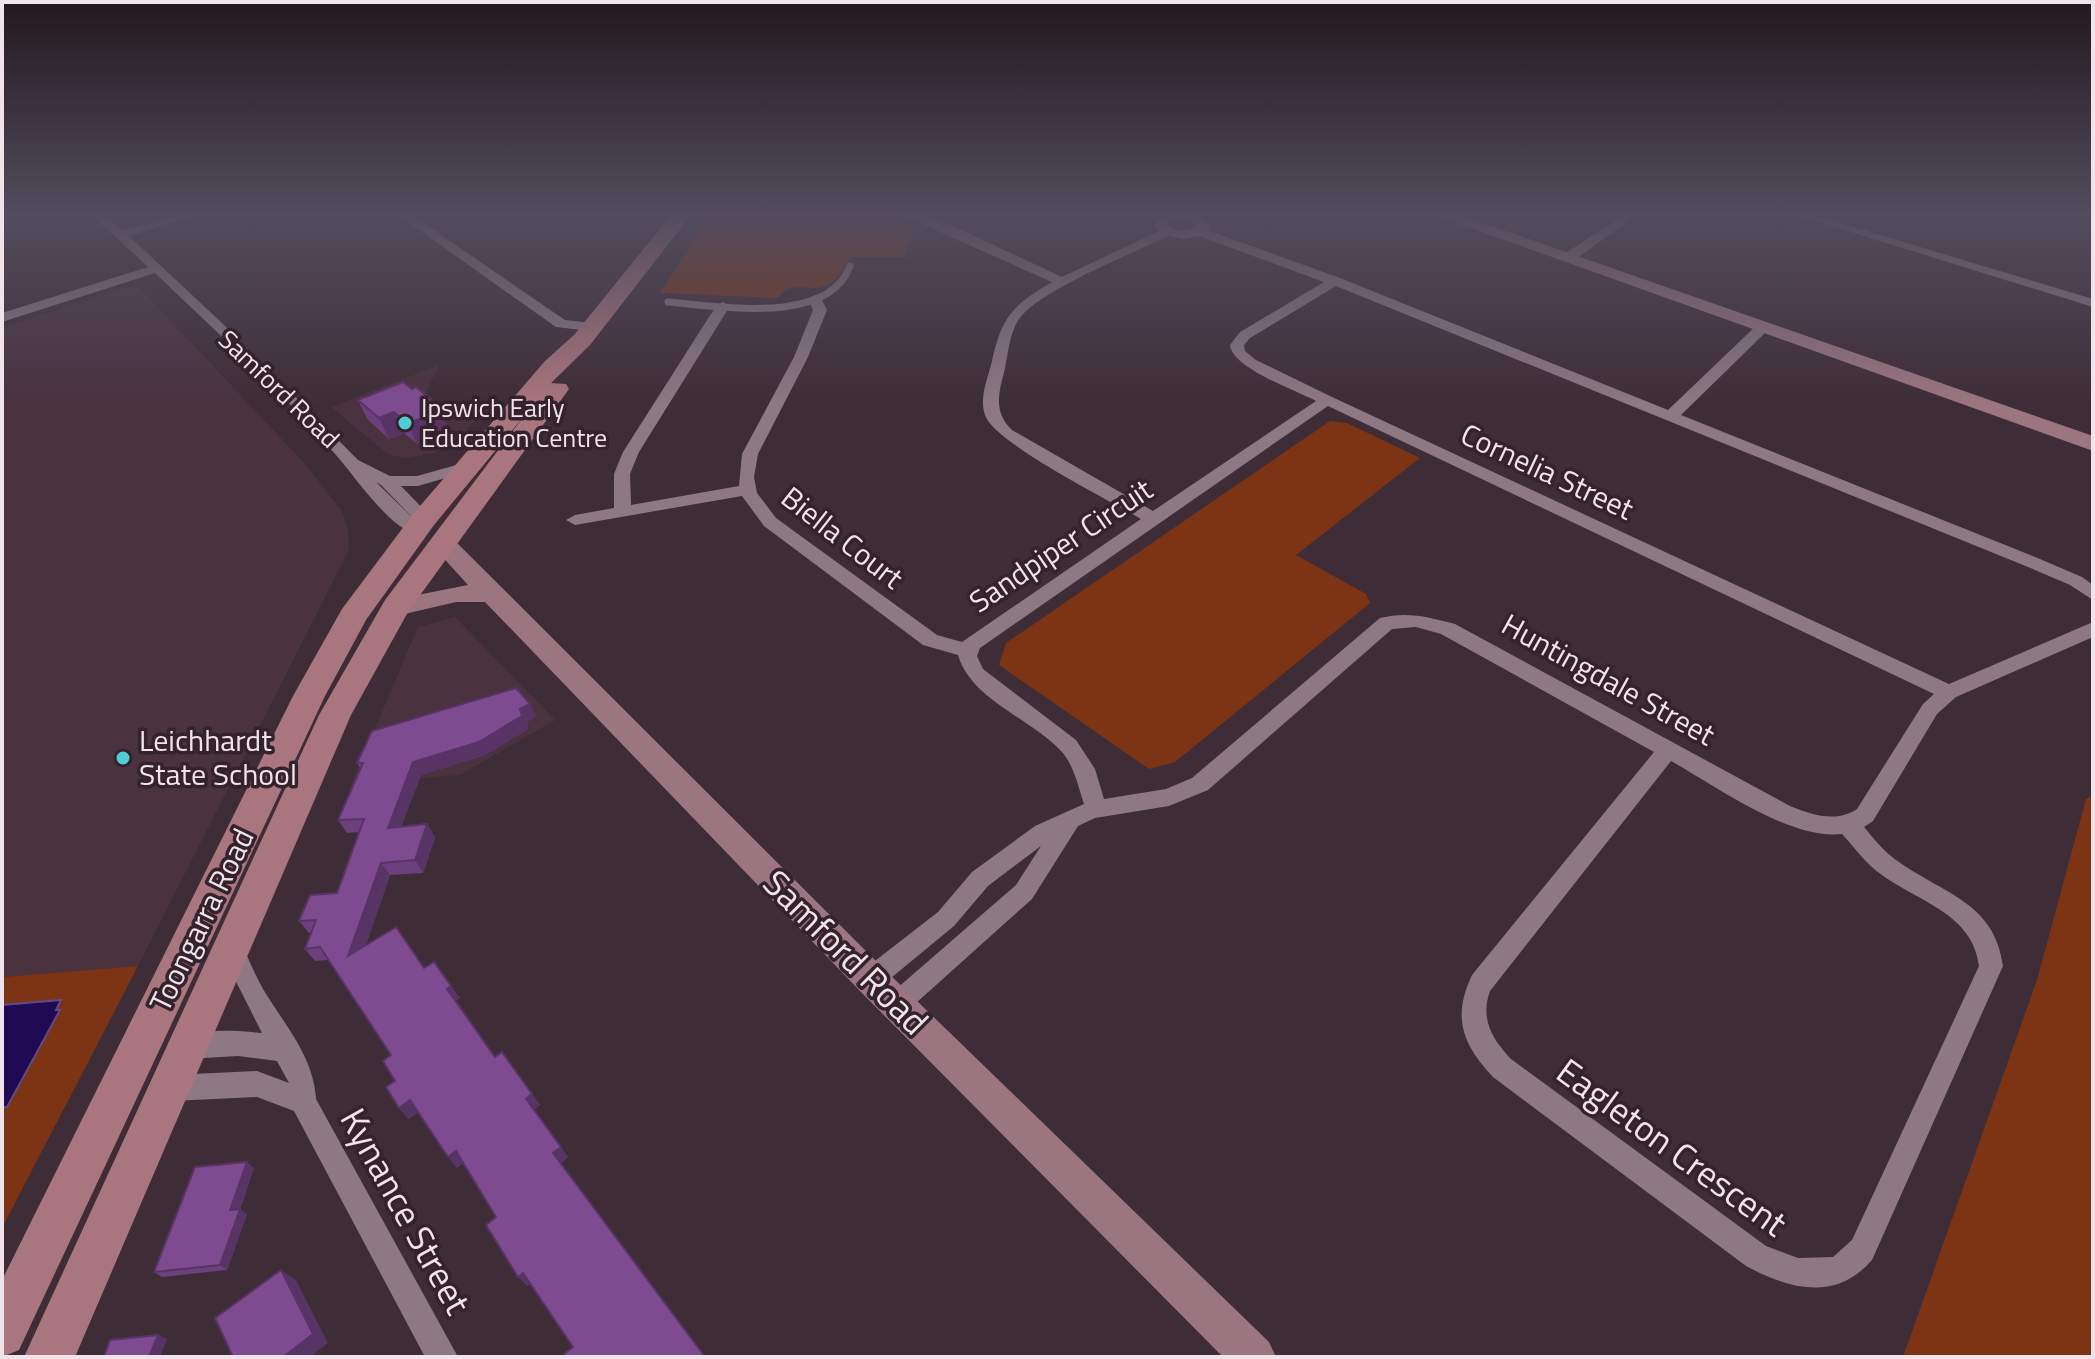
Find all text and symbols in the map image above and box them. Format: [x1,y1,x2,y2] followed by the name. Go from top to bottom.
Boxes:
[210,321,349,457] street label: Samford Road
[421,388,607,457] place label: Ipswich Early Education Centre
[1453,411,1642,531] street label: Cornelia Street
[396,414,414,432] marker: Ipswich Early Education Centre
[959,466,1162,624] street label: Sandpiper Circuit
[772,475,914,600] street label: Biella Court
[1493,601,1724,757] street label: Huntingdale Street
[139,717,297,797] place label: Leichhardt State School
[114,749,132,767] marker: Leichhardt State School
[137,820,265,1019] street label: Toongarra Road
[751,856,942,1047] street label: Samford Road
[1545,1044,1799,1249] street label: Eagleton Crescent
[327,1098,486,1324] street label: Kynance Street

